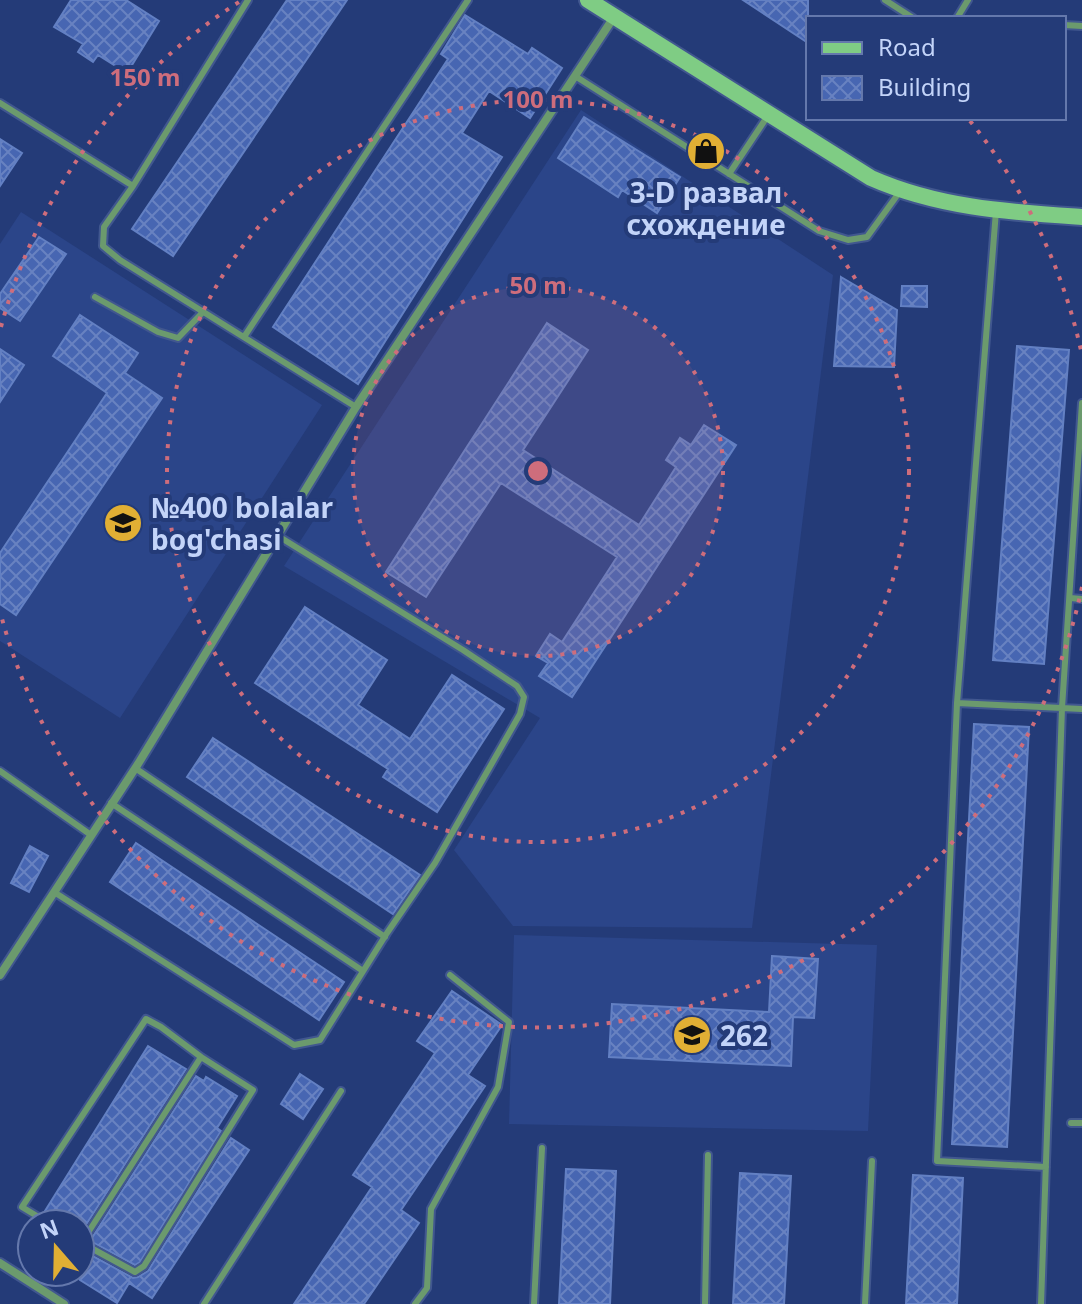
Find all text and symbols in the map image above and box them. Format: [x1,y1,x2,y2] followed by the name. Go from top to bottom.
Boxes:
[806,16,1066,120] legend
[878,30,936,63] text: Road
[110,60,180,93] text: 150 m
[878,70,971,103] text: Building
[503,82,573,115] text: 100 m
[685,130,727,172] shop icon: 3-D развал схождение
[626,173,786,243] place label: 3-D развал схождение
[509,268,567,301] text: 50 m
[524,457,552,485] centre of rings
[151,488,334,558] place label: №400 bolalar bog'chasi
[102,502,144,544] school or university icon: №400 bolalar bog'chasi
[671,1014,713,1056] school or university icon: 262
[720,1016,768,1054] place label: 262
[16,1208,96,1288] north arrow
[35,1211,62,1245] text: N

